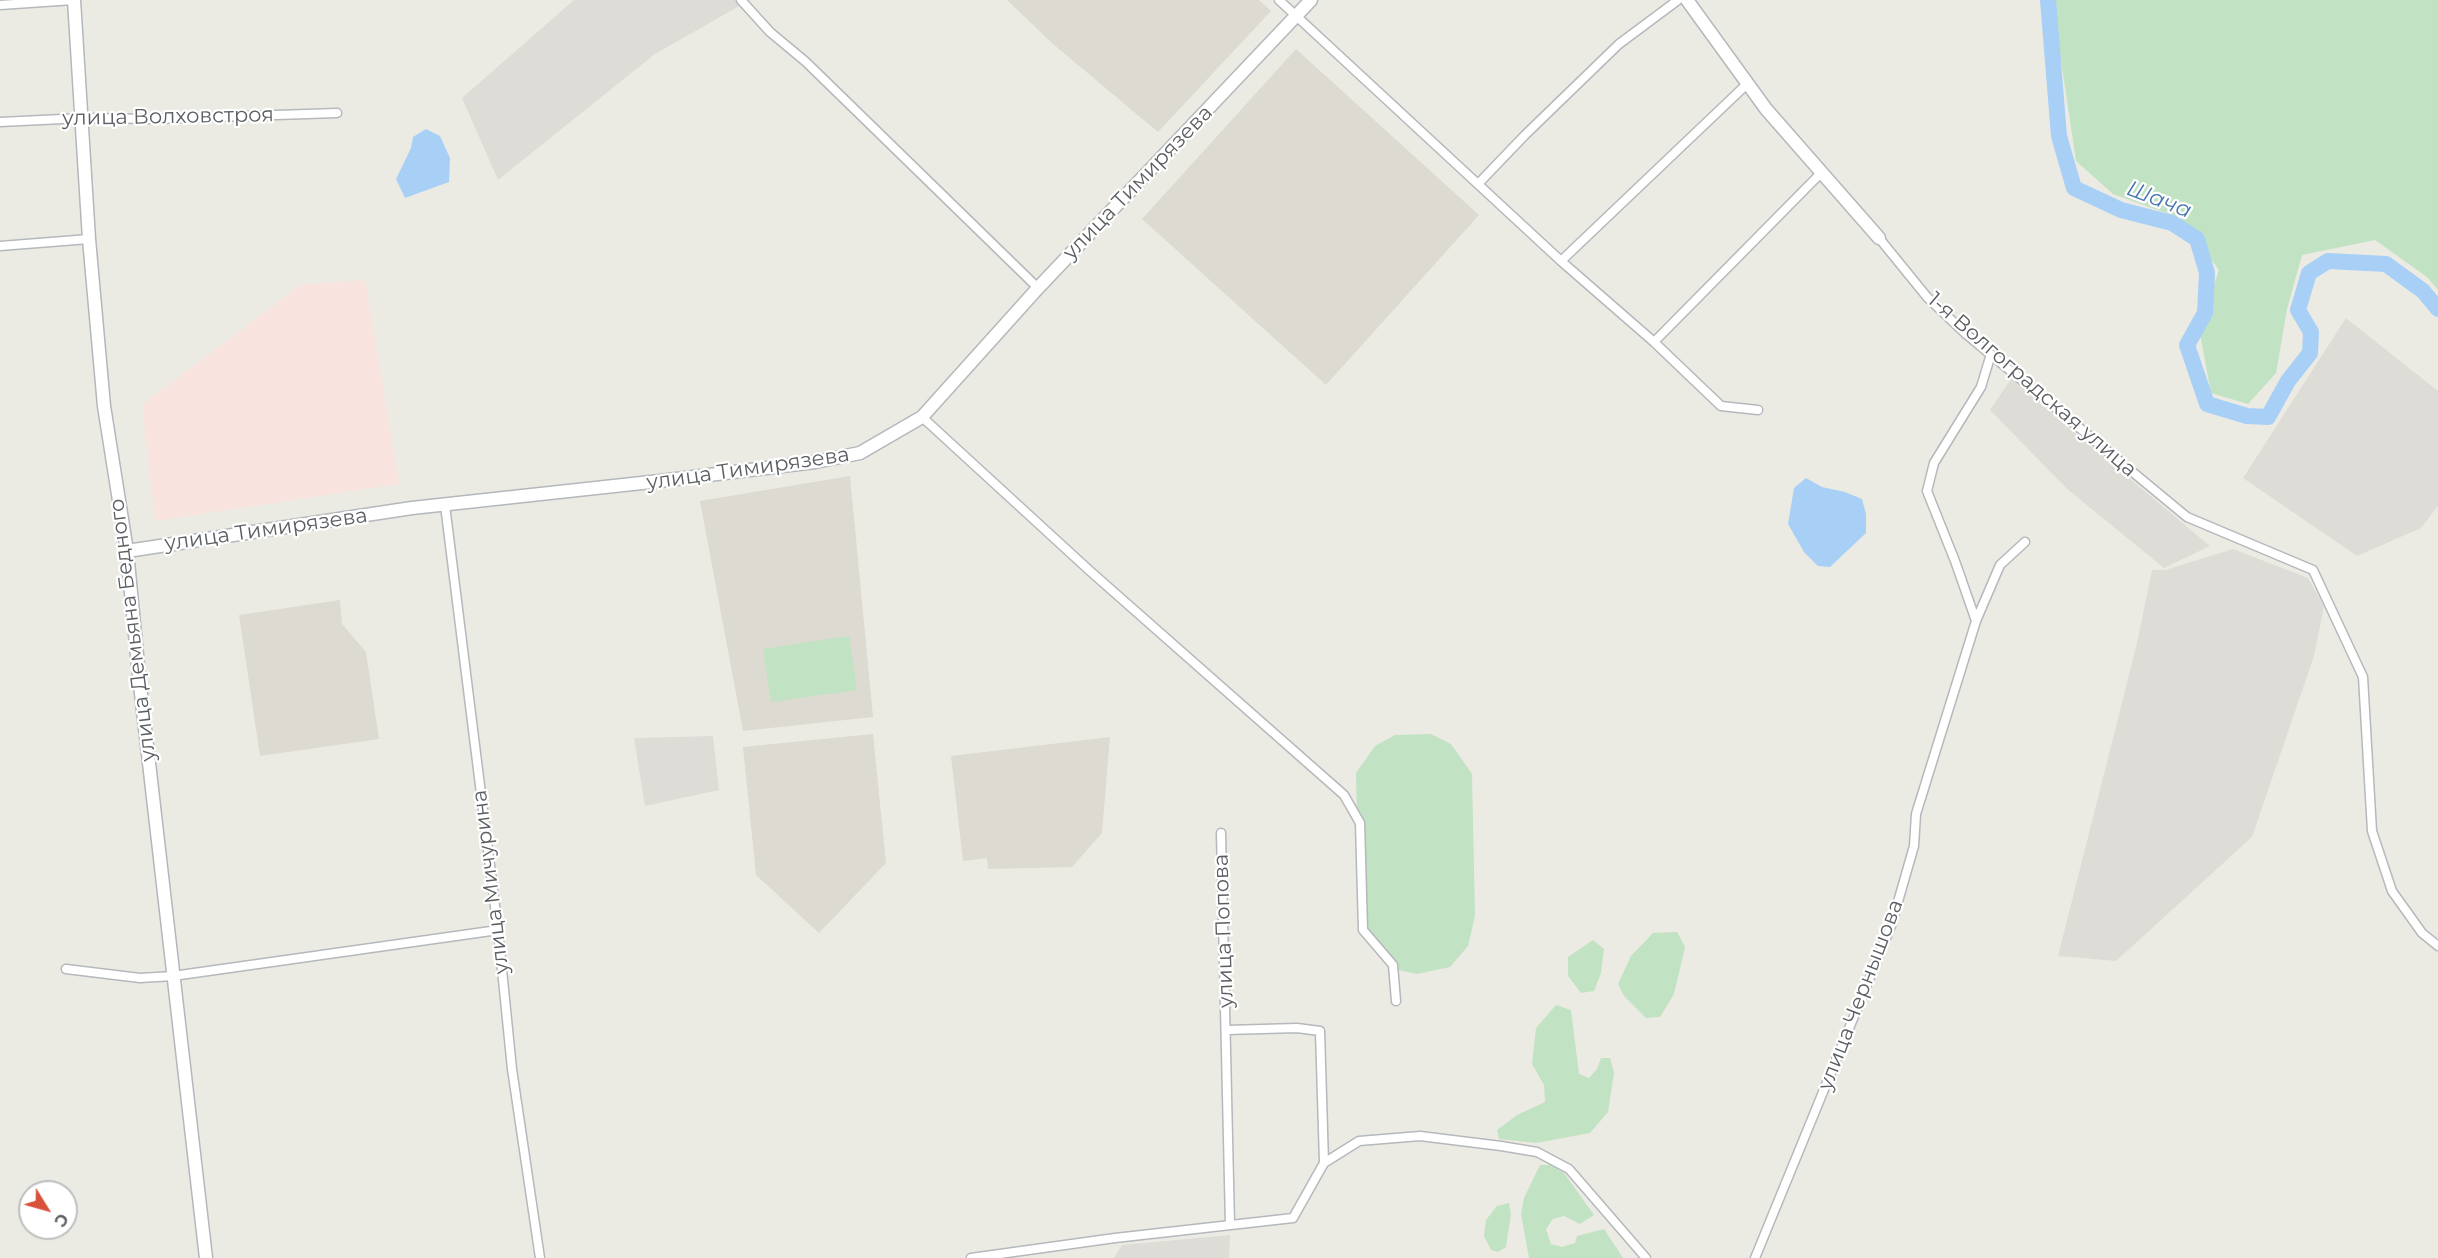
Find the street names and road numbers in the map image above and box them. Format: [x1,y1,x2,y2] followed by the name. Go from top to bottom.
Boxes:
[1058,101,1218,265] street label: улица Тимирязева
[62,103,274,131] street label: улица Волховстроя
[1922,287,2142,483] street label: 1-я Волгоградская улица
[645,442,851,496] street label: улица Тимирязева
[104,497,162,763] street label: улица Демьяна Бедного
[163,503,369,557] street label: улица Тимирязева
[467,789,515,975] street label: улица Мичурина
[1209,853,1239,1009] street label: улица Попова
[1813,896,1909,1094] street label: улица Чернышова

